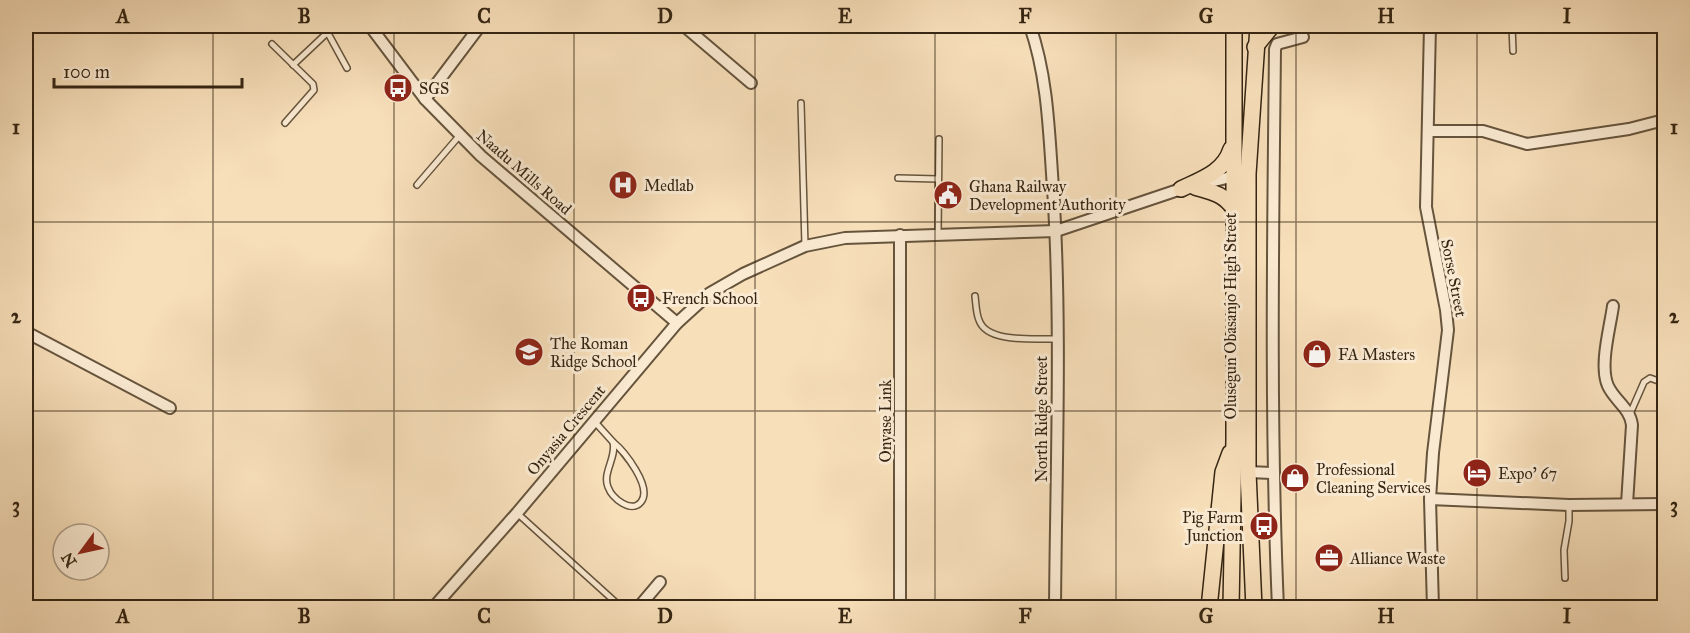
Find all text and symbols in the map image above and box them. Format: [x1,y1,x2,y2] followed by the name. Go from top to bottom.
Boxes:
[114,4,130,28] text: A
[297,4,311,28] text: B
[477,4,491,28] text: C
[657,4,673,28] text: D
[838,4,853,28] text: E
[1018,4,1032,28] text: F
[1199,4,1214,28] text: G
[1377,4,1395,28] text: H
[1563,4,1572,28] text: I
[54,51,242,89] scale bar
[63,61,110,83] text: 100 m
[382,72,414,104] bus stop icon: SGS
[419,79,449,98] place label: SGS
[12,115,20,139] text: 1
[1670,115,1678,139] text: 1
[473,126,575,218] street label: Naadu Mills Road
[607,169,639,201] hospital icon: Medlab
[644,176,694,195] place label: Medlab
[969,177,1126,214] place label: Ghana Railway Development Authority
[932,179,964,211] public building icon: Ghana Railway Development Authority
[1221,212,1241,420] street label: Olusegun Obasanjo High Street
[1437,237,1471,319] street label: Sorse Street
[625,282,657,314] bus stop icon: French School
[662,289,758,308] place label: French School
[11,304,22,328] text: 2
[1669,304,1680,328] text: 2
[550,334,637,372] place label: The Roman Ridge School
[513,336,545,368] school or university icon: The Roman Ridge School
[1301,338,1333,370] shop icon: FA Masters
[1338,345,1415,364] place label: FA Masters
[1032,355,1052,482] street label: North Ridge Street
[876,379,895,463] street label: Onyase Link
[523,381,610,479] street label: Onyasia Crescent
[1461,457,1493,489] hotel icon: Expo' 67
[1316,460,1431,498] place label: Professional Cleaning Services
[1279,462,1311,494] shop icon: Professional Cleaning Services
[1498,464,1557,483] place label: Expo' 67
[12,493,20,518] text: 3
[1670,493,1678,518] text: 3
[1182,508,1244,546] place label: Pig Farm Junction
[1248,510,1280,542] bus stop icon: Pig Farm Junction
[51,522,111,582] north arrow
[1313,542,1345,574] office icon: Alliance Waste
[57,549,81,571] text: N
[1349,549,1446,568] place label: Alliance Waste
[114,604,130,628] text: A
[297,604,311,628] text: B
[477,604,491,628] text: C
[657,604,673,628] text: D
[838,604,853,628] text: E
[1018,604,1032,628] text: F
[1199,604,1214,628] text: G
[1377,604,1395,628] text: H
[1563,604,1572,628] text: I

